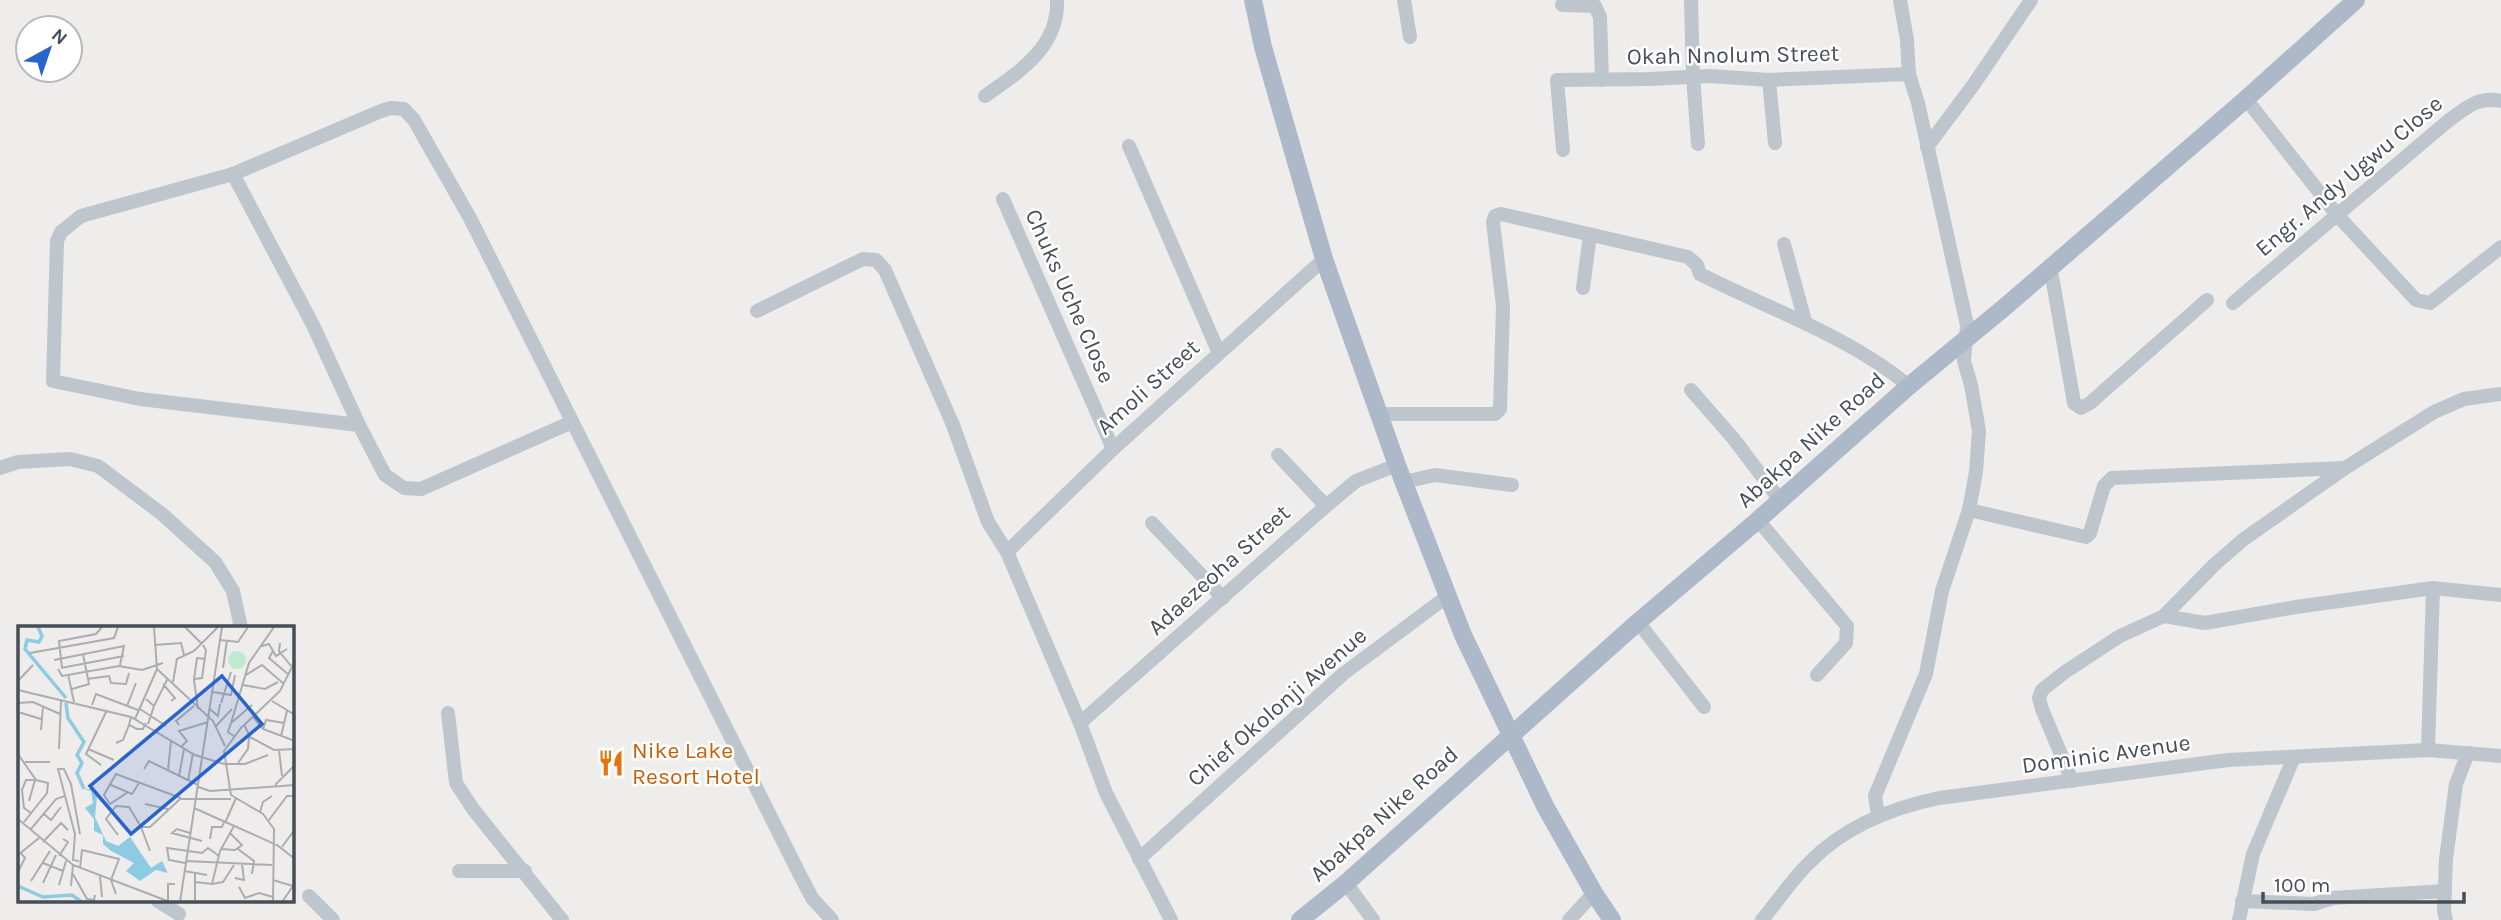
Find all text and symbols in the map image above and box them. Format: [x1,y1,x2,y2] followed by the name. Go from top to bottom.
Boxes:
[14,14,84,84] north arrow
[47,24,72,50] text: N
[1627,40,1840,70] street label: Okah Nnolum Street
[2250,90,2448,262] street label: Engr. Andy Ugwu Close
[1020,205,1120,387] street label: Chuks Uche Close
[1091,334,1205,440] street label: Amoli Street
[1731,366,1891,514] street label: Abakpa Nike Road
[1142,499,1296,641] street label: Adaezeoha Street
[1182,622,1372,792] street label: Chief Okolonji Avenue
[18,626,294,902] inset map
[2020,729,2192,779] street label: Dominic Avenue
[632,737,760,790] place label: Nike Lake Resort Hotel
[1304,740,1464,888] street label: Abakpa Nike Road
[596,748,626,778] restaurant icon: Nike Lake Resort Hotel
[2263,860,2464,904] scale bar
[2274,873,2331,897] text: 100 m

